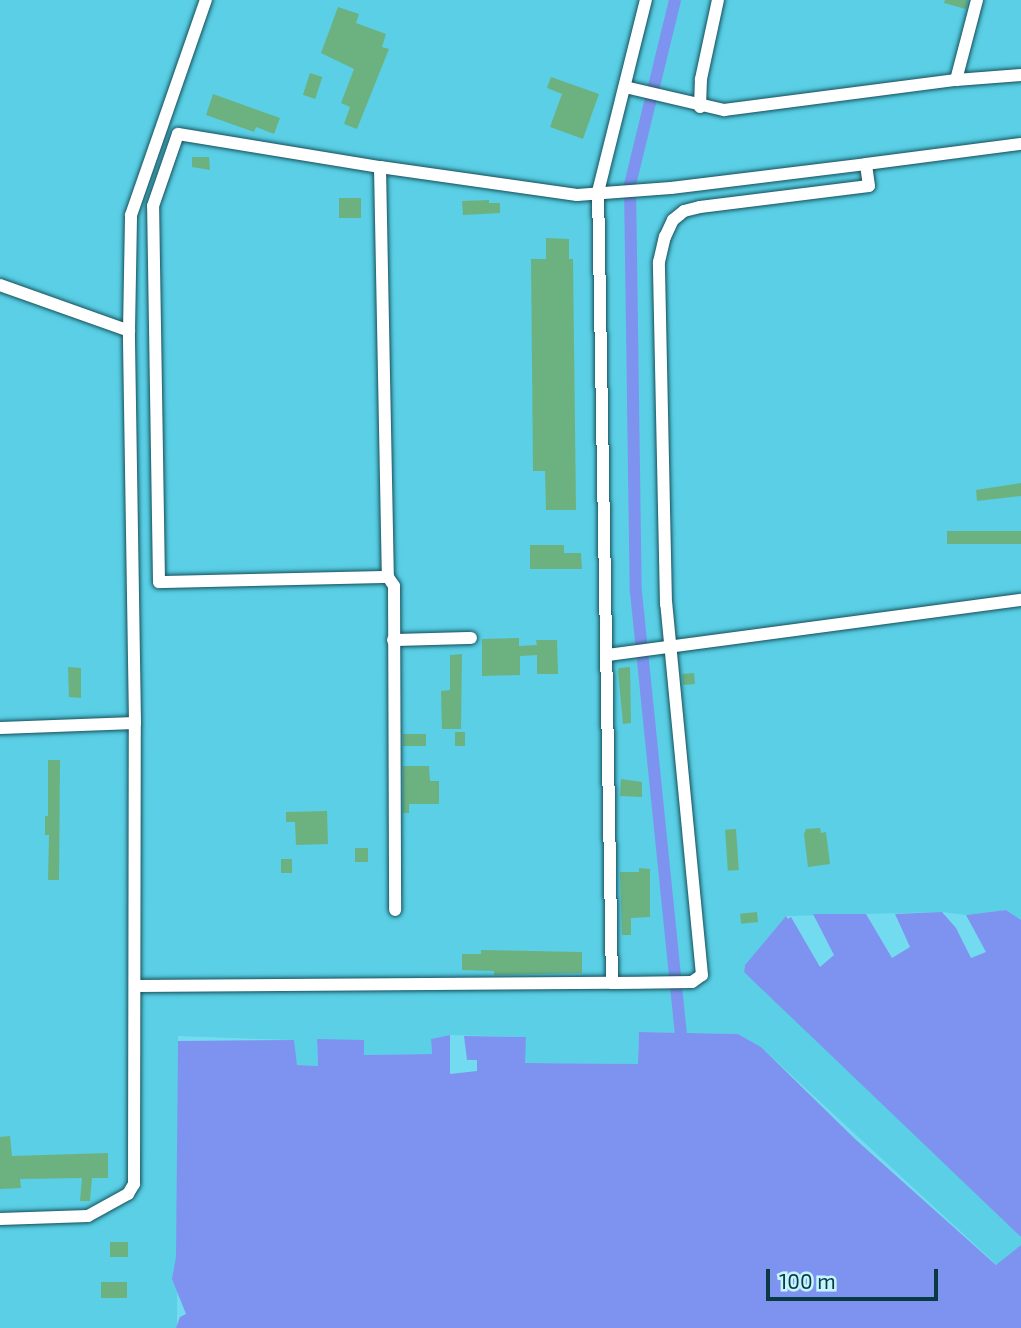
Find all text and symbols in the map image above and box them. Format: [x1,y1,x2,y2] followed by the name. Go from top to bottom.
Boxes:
[769,1254,940,1298] scale bar
[779,1268,836,1293] text: 100 m

